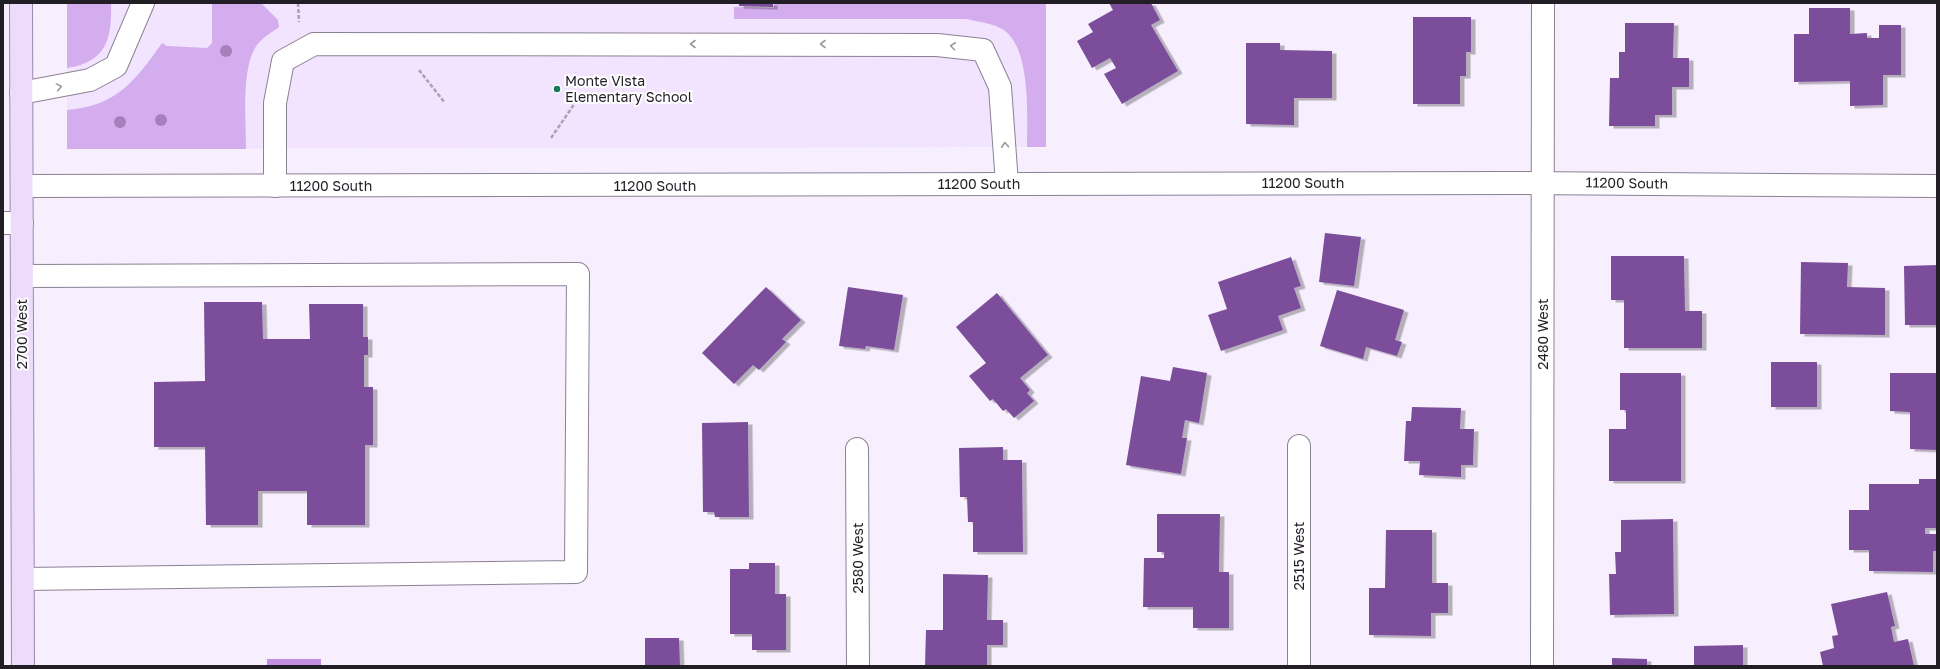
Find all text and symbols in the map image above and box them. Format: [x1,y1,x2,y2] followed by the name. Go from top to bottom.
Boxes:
[690,40,696,48] one-way arrow
[820,40,826,48] one-way arrow
[949,42,956,51] one-way arrow
[565,72,692,105] place label: Monte Vista Elementary School
[56,83,62,92] one-way arrow
[552,84,562,94] marker: Monte Vista Elementary School
[1000,142,1009,148] one-way arrow
[1586,173,1668,192] street label: 11200 South
[1262,174,1344,191] street label: 11200 South
[938,175,1020,192] street label: 11200 South
[290,177,372,194] street label: 11200 South
[614,177,696,194] street label: 11200 South
[1534,298,1551,370] street label: 2480 West
[13,299,30,369] street label: 2700 West
[1290,522,1307,590] street label: 2515 West
[849,523,866,593] street label: 2580 West

